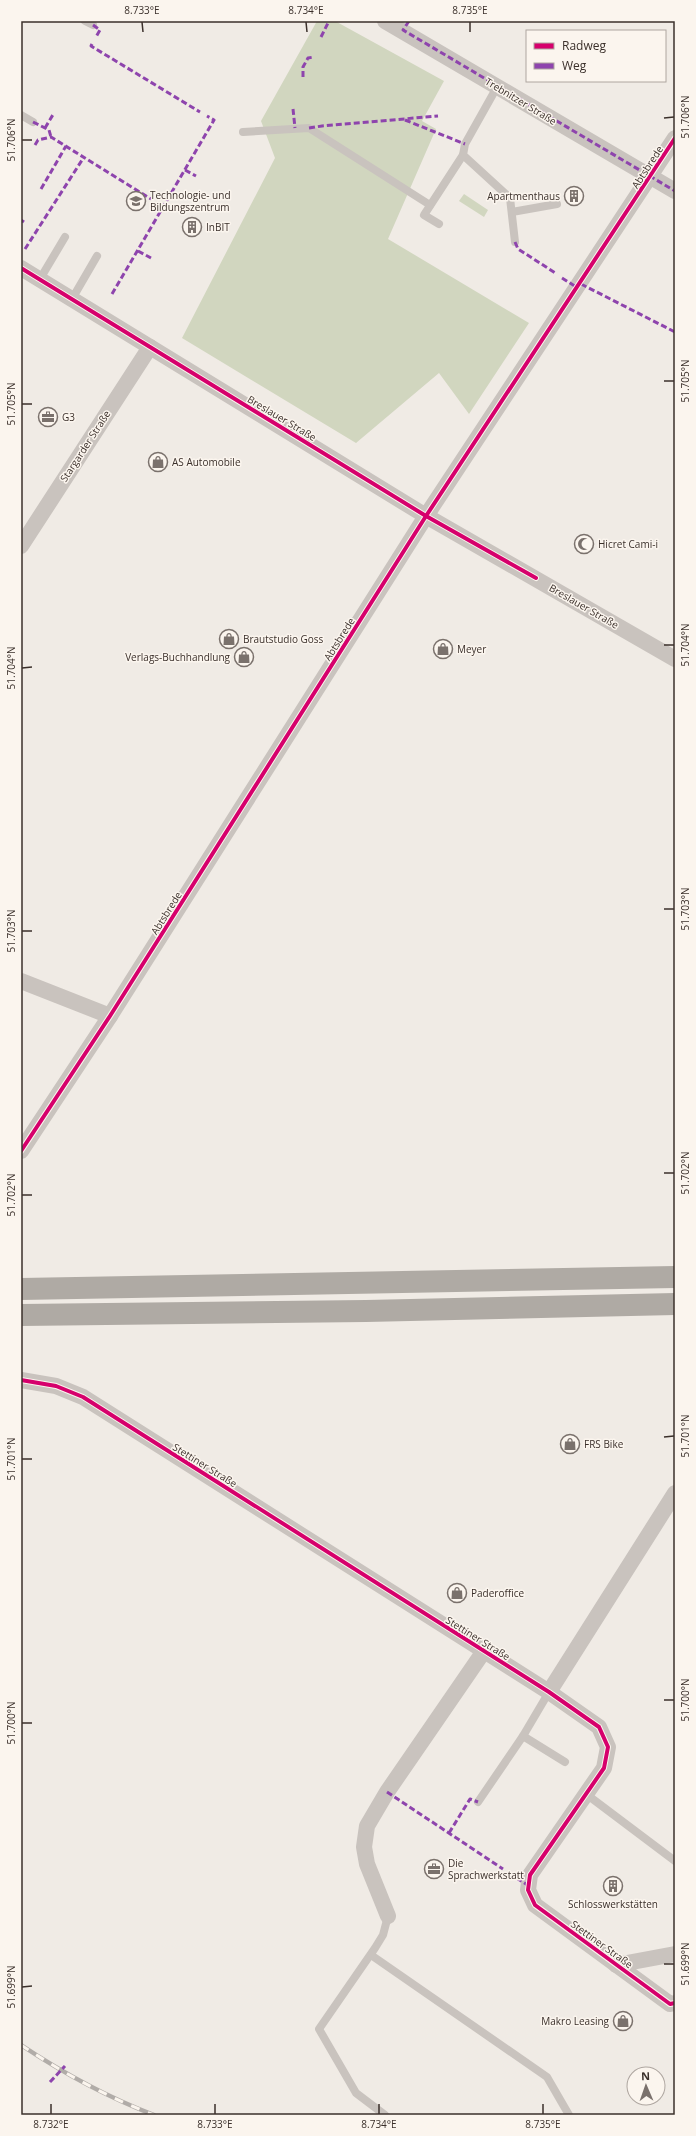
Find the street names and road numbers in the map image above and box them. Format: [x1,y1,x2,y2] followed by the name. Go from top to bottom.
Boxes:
[483,74,560,128] street label: Trebnitzer Straße
[628,143,666,191] street label: Abtsbrede
[245,392,319,444] street label: Breslauer Straße
[57,407,114,484] street label: Stargarder Straße
[547,580,622,632] street label: Breslauer Straße
[320,614,358,663] street label: Abtsbrede
[147,888,185,937] street label: Abtsbrede
[170,1440,240,1491] street label: Stettiner Straße
[443,1613,513,1664] street label: Stettiner Straße
[568,1917,636,1971] street label: Stettiner Straße

